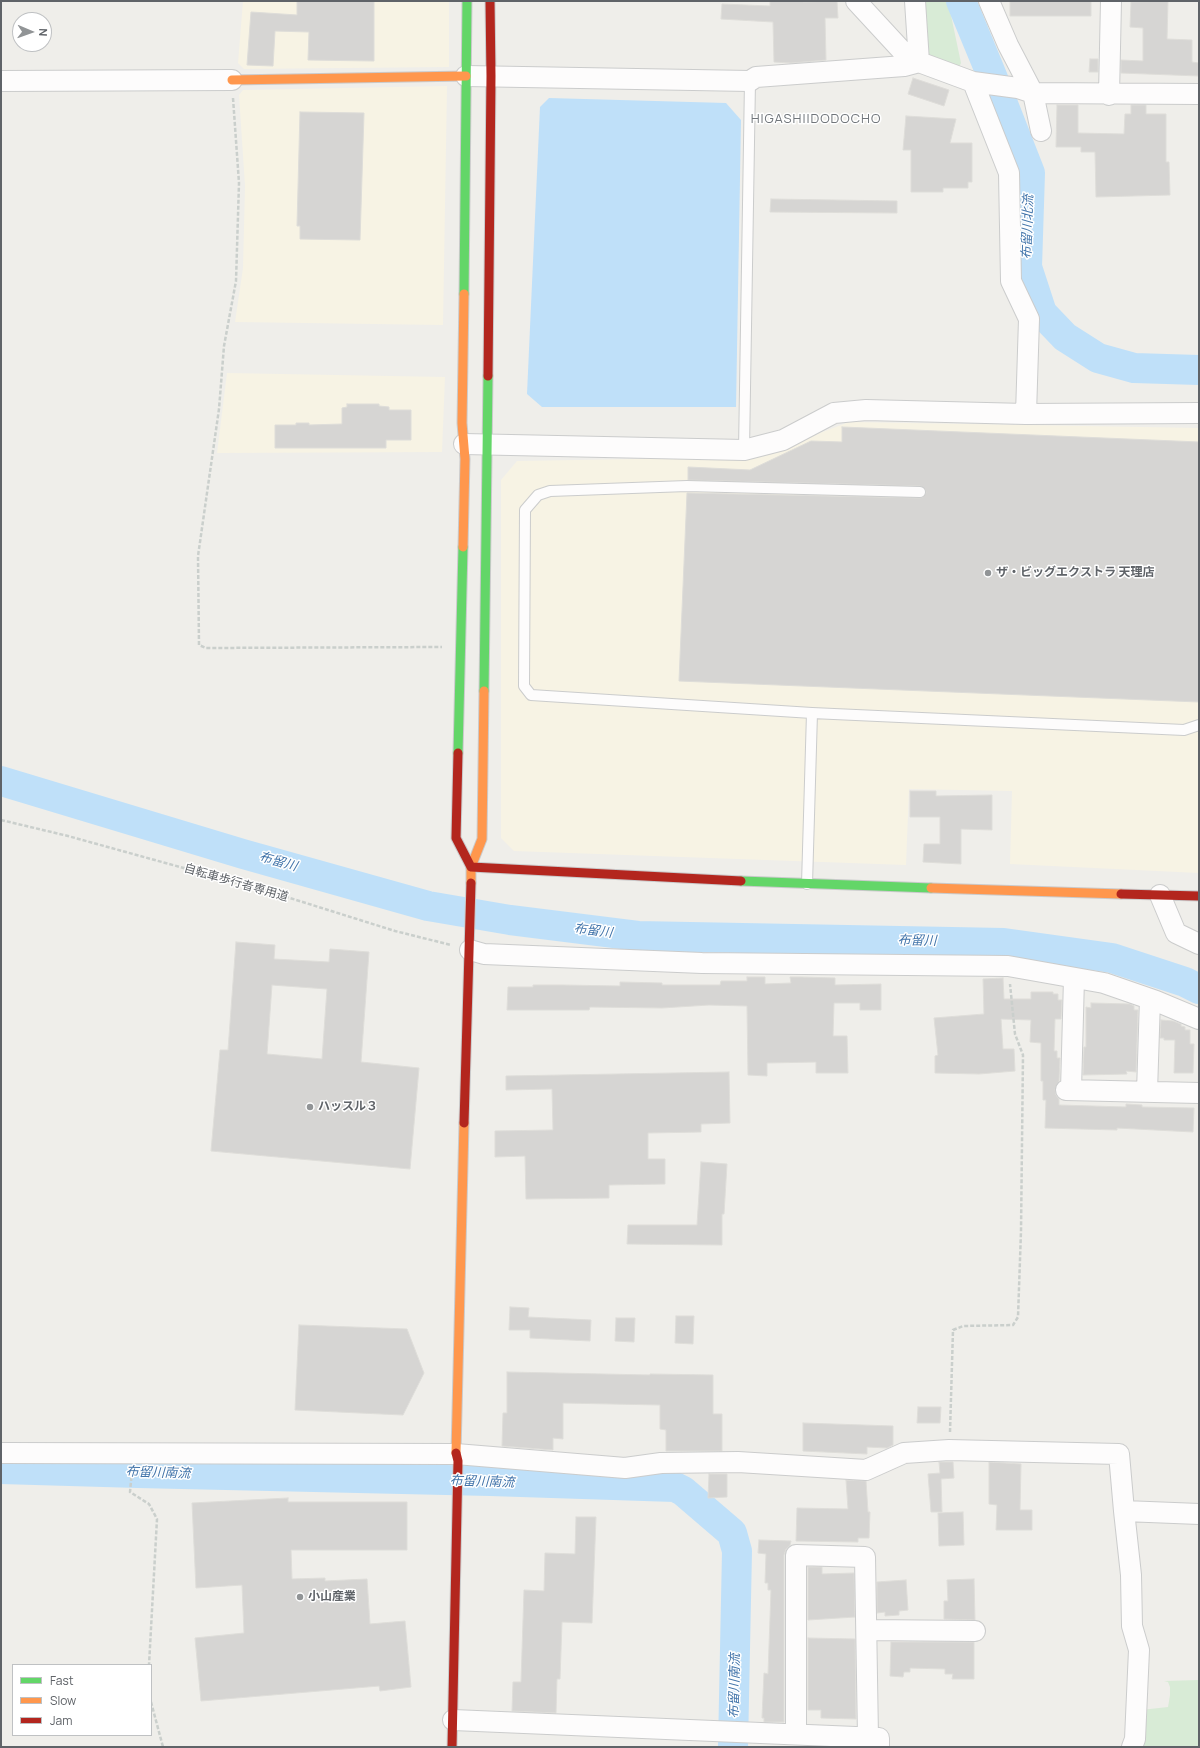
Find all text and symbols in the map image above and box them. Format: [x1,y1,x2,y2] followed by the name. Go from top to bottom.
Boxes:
[12,12,52,52] north arrow
[36,28,51,37] text: N
[751,111,881,127] district label: HIGASHIIDODOCHO
[1019,194,1037,260] water label: 布留川北流
[996,566,1154,580] place label: ザ・ビッグエクストラ 天理店
[983,568,993,578] marker: ザ・ビッグエクストラ 天理店
[257,849,299,875] water label: 布留川
[182,861,290,905] street label: 自転車歩行者専用道
[573,921,613,941] water label: 布留川
[897,933,937,949] water label: 布留川
[318,1100,378,1114] place label: ハッスル３
[305,1102,315,1112] marker: ハッスル３
[125,1464,191,1482] water label: 布留川南流
[449,1473,515,1491] water label: 布留川南流
[308,1590,356,1604] place label: 小山産業
[295,1592,305,1602] marker: 小山産業
[727,1653,743,1719] water label: 布留川南流
[12,1664,152,1736] legend
[50,1672,74,1689] text: Fast
[50,1692,76,1709] text: Slow
[50,1712,72,1729] text: Jam

